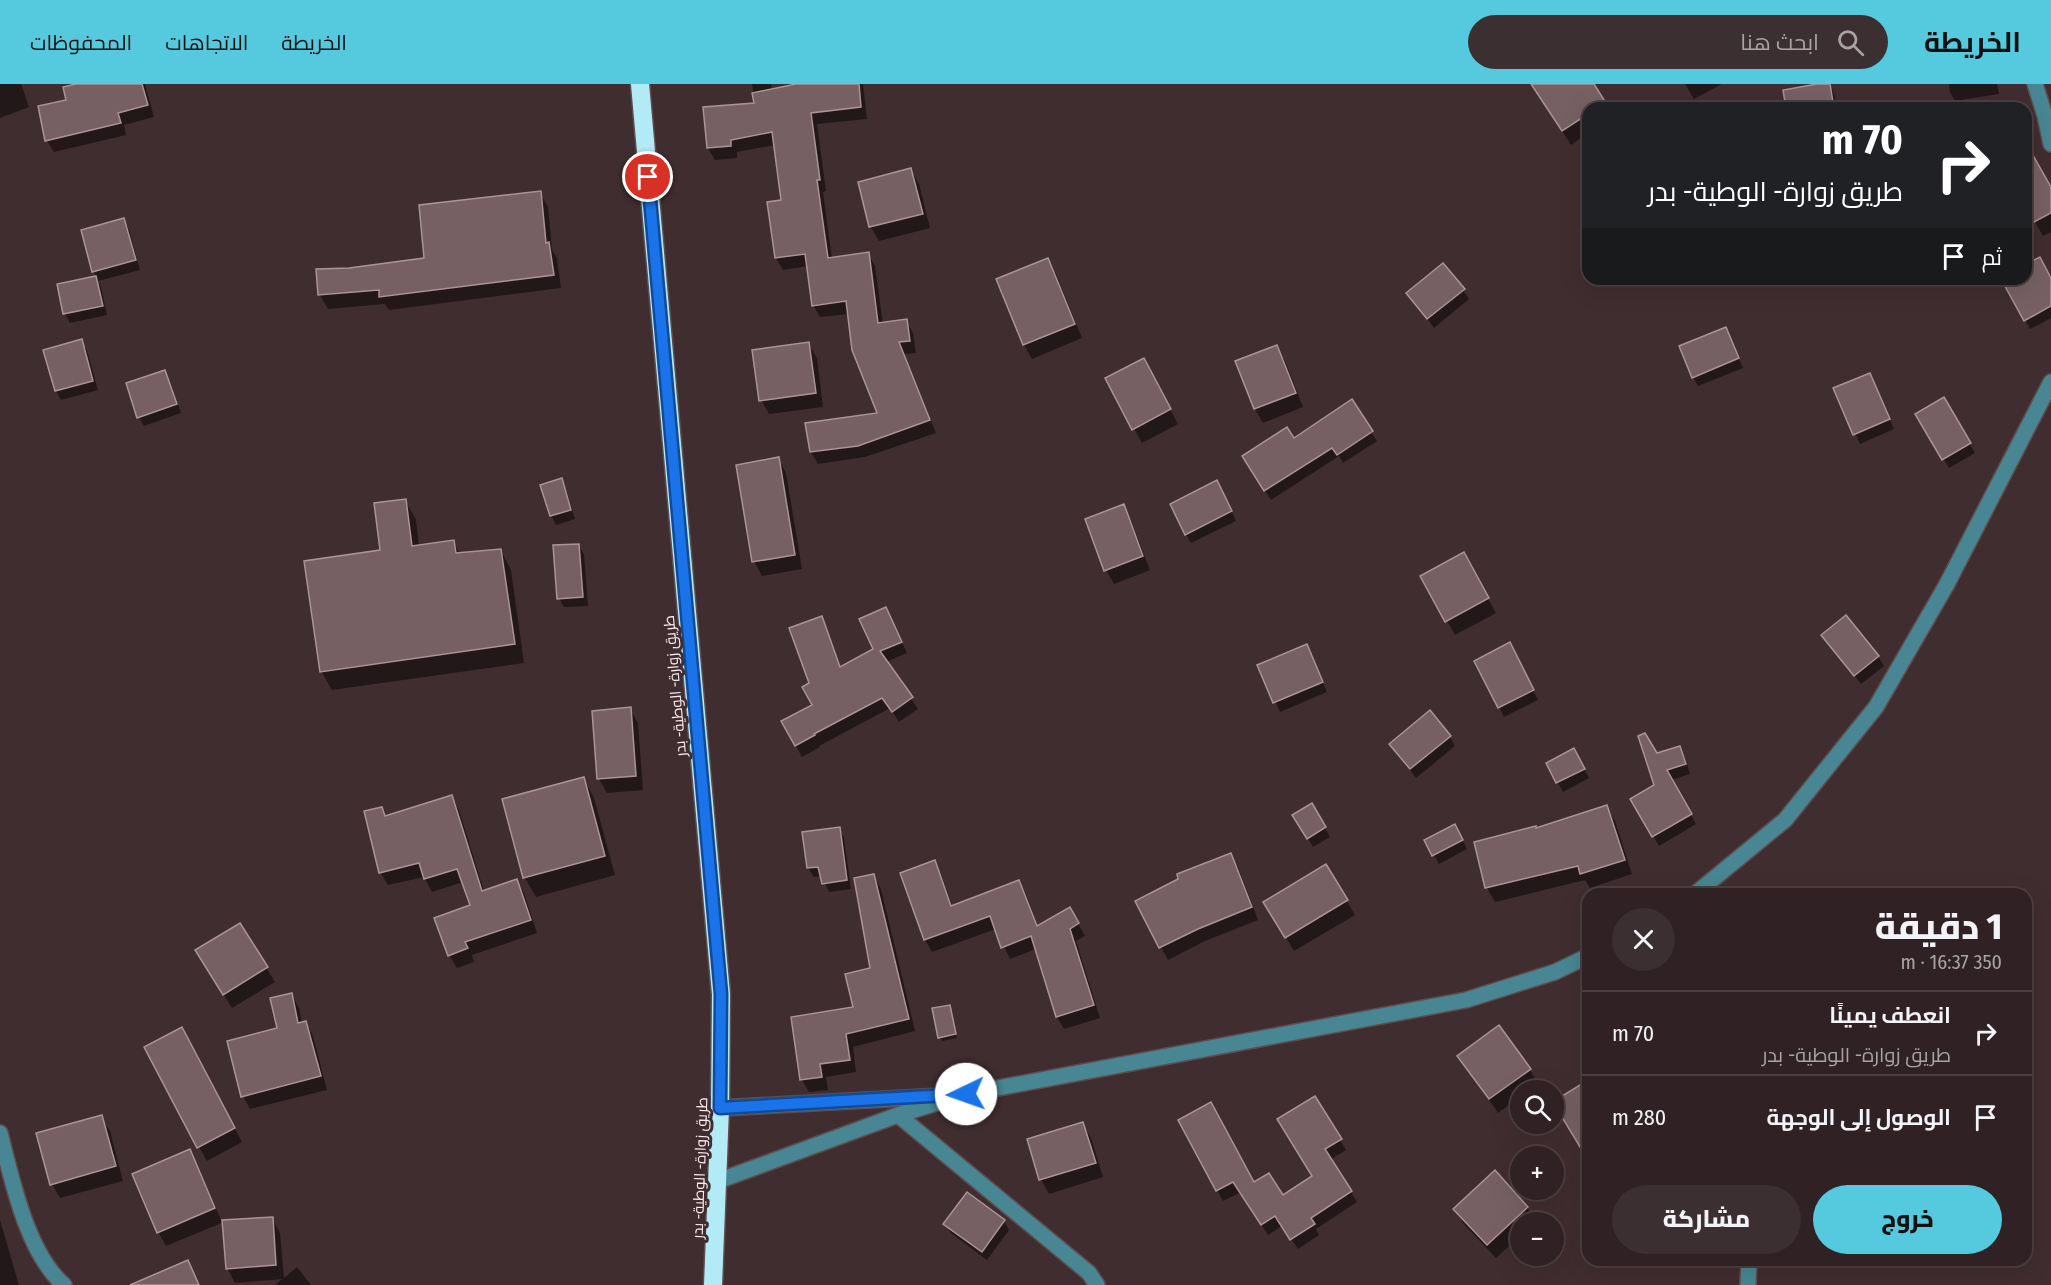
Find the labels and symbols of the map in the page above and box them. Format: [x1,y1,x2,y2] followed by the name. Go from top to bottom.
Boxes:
[622,151,673,202] pin
[660,614,691,758] street label: طريق زوارة- الوطية- بدر
[934,1062,998,1126] position arrow
[688,1097,712,1240] street label: طريق زوارة- الوطية- بدر

